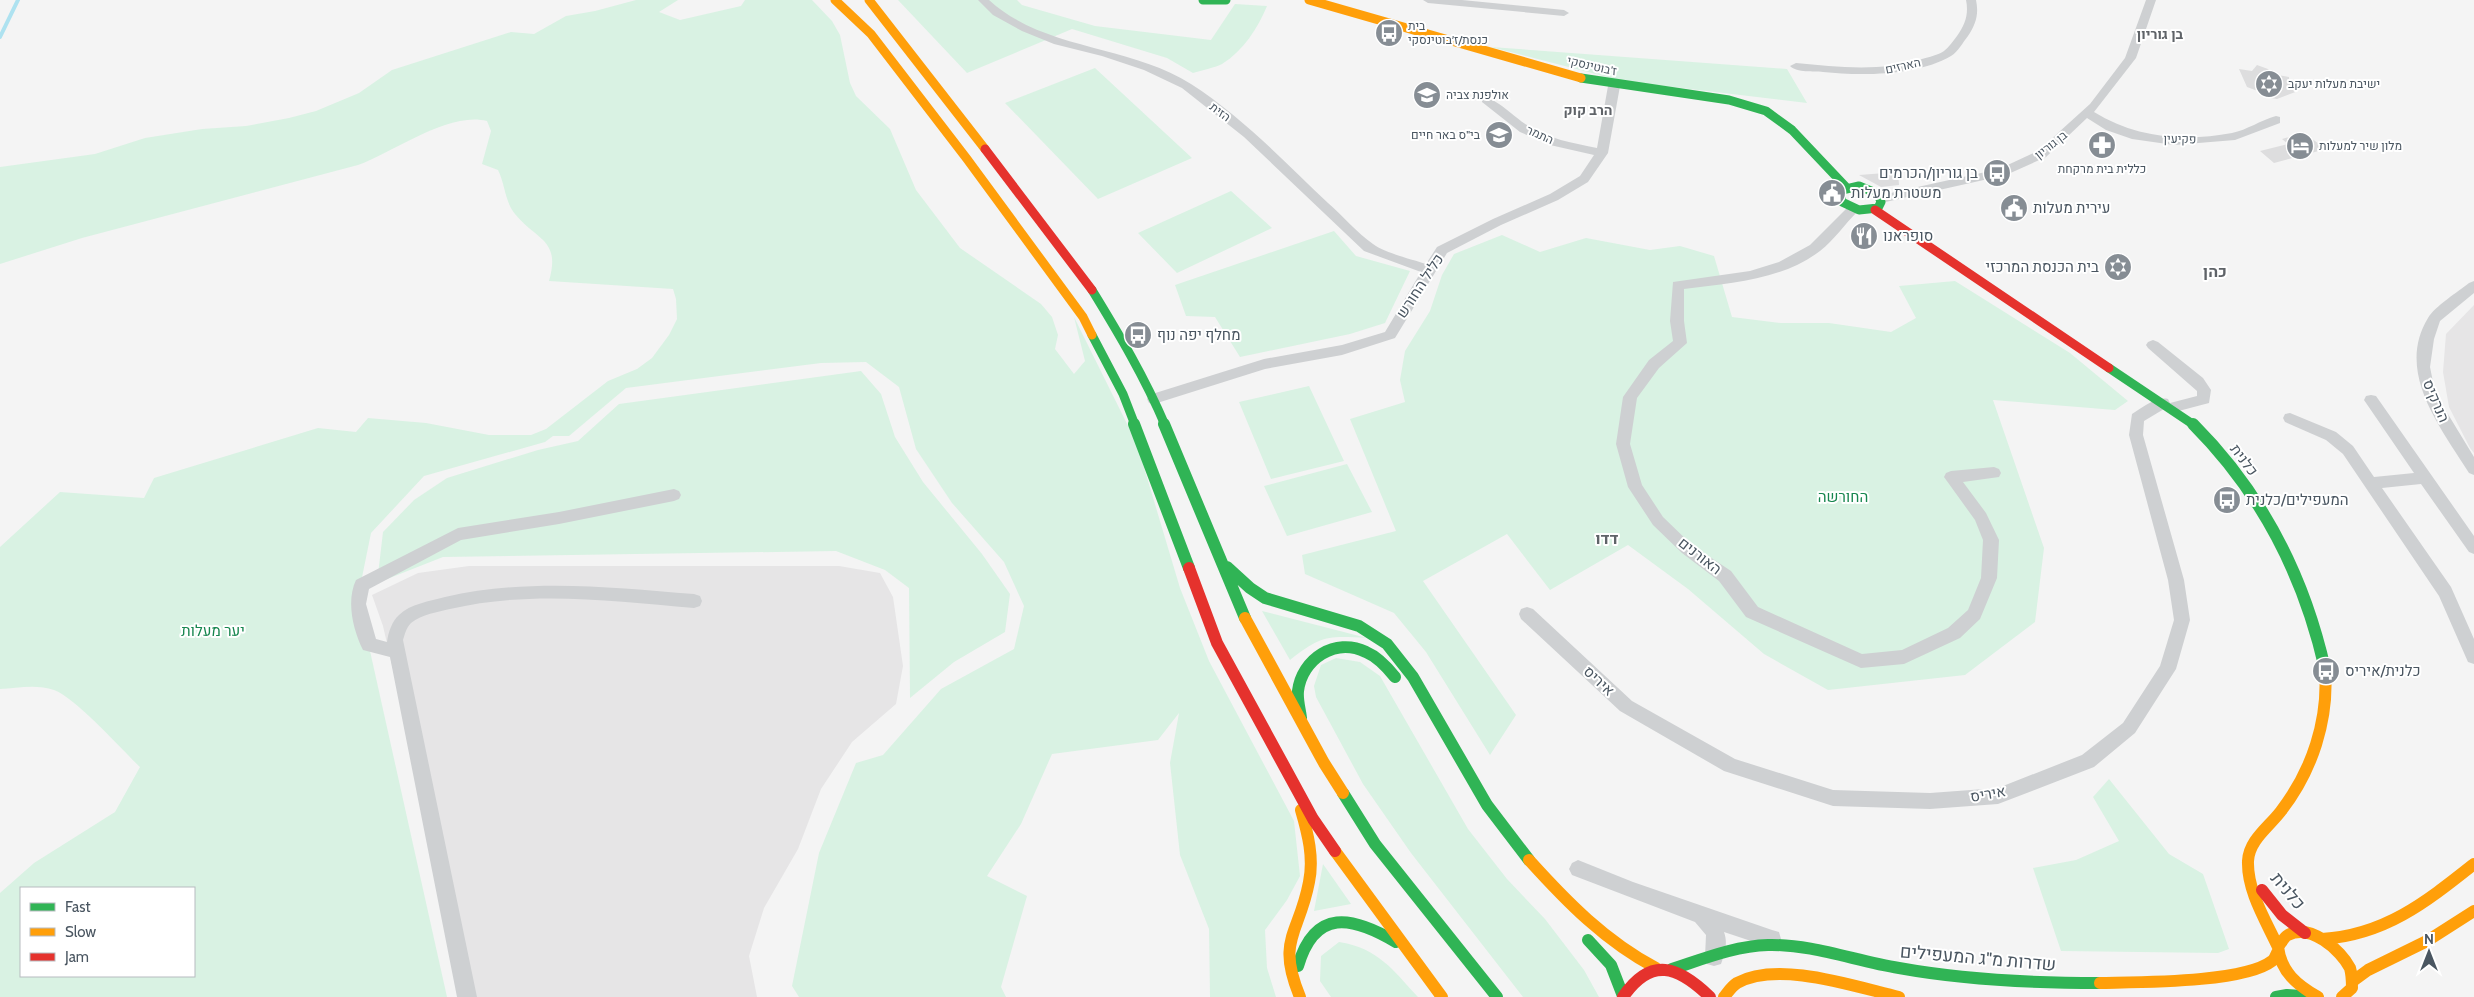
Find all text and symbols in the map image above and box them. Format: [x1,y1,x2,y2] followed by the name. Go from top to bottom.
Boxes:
[1374,18,1404,48] bus stop icon: בית כנסת/ז׳בוטינסקי
[1408,18,1488,47] place label: בית כנסת/ז׳בוטינסקי
[2137,25,2184,43] district label: בן גוריון
[1566,53,1618,78] street label: ז'בוטינסקי
[1884,54,1922,77] street label: הארזים
[2254,69,2284,99] synagogue icon: ישיבת מעלות יעקב
[2288,76,2380,91] place label: ישיבת מעלות יעקב
[1412,80,1442,110] school or university icon: אולפנת צביה
[1446,87,1509,102] place label: אולפנת צביה
[1207,99,1234,124] street label: הזית
[1563,101,1613,119] district label: הרב קוק
[1484,120,1514,150] school or university icon: בי"ס באר חיים
[1524,122,1556,147] street label: התמר
[1411,127,1481,142] place label: בי"ס באר חיים
[2031,127,2070,162] street label: בן גוריון
[2087,130,2117,160] pharmacy icon: כללית בית מרקחת
[2164,131,2196,146] street label: פקיעין
[2285,131,2315,161] hotel icon: מלון שיר למעלות
[2319,138,2402,153] place label: מלון שיר למעלות
[1982,158,2012,188] bus stop icon: בן גוריון/הכרמים
[2058,161,2146,176] place label: כללית בית מרקחת
[1879,164,1978,182] place label: בן גוריון/הכרמים
[1817,178,1847,208] public building icon: משטרת מעלות
[1851,184,1941,202] place label: משטרת מעלות
[1999,193,2029,223] public building icon: עירית מעלות
[2033,199,2111,217] place label: עירית מעלות
[1849,221,1879,251] restaurant icon: סופראנו
[1883,227,1933,245] place label: סופראנו
[1393,250,1447,322] street label: כליל החורש
[2103,252,2133,282] synagogue icon: בית הכנסת המרכזי
[1986,258,2099,276] place label: בית הכנסת המרכזי
[2203,262,2227,281] district label: כהן
[1123,320,1153,350] bus stop icon: מחלף יפה נוף
[1157,326,1240,344] place label: מחלף יפה נוף
[2419,377,2453,425] street label: הנרקיס
[2226,441,2262,479] street label: כלנית
[2212,485,2242,515] bus stop icon: המעפילים/כלנית
[1818,488,1868,506] park label: החורשה
[2246,491,2349,509] place label: המעפילים/כלנית
[1595,529,1619,548] district label: דדו
[1675,534,1725,578] street label: האורנים
[181,622,245,640] park label: יער מעלות
[2311,656,2341,686] bus stop icon: כלנית/איריס
[1580,662,1618,700] street label: איריס
[2345,662,2421,680] place label: כלנית/איריס
[1969,782,2007,806] street label: איריס
[2266,868,2310,914] street label: כלנית
[20,887,195,977] legend
[65,898,90,916] text: Fast
[65,923,96,941] text: Slow
[2404,927,2454,977] north arrow
[2424,930,2434,948] text: N
[1899,940,2057,976] street label: שדרות מ"ג המעפילים
[64,948,89,966] text: Jam

